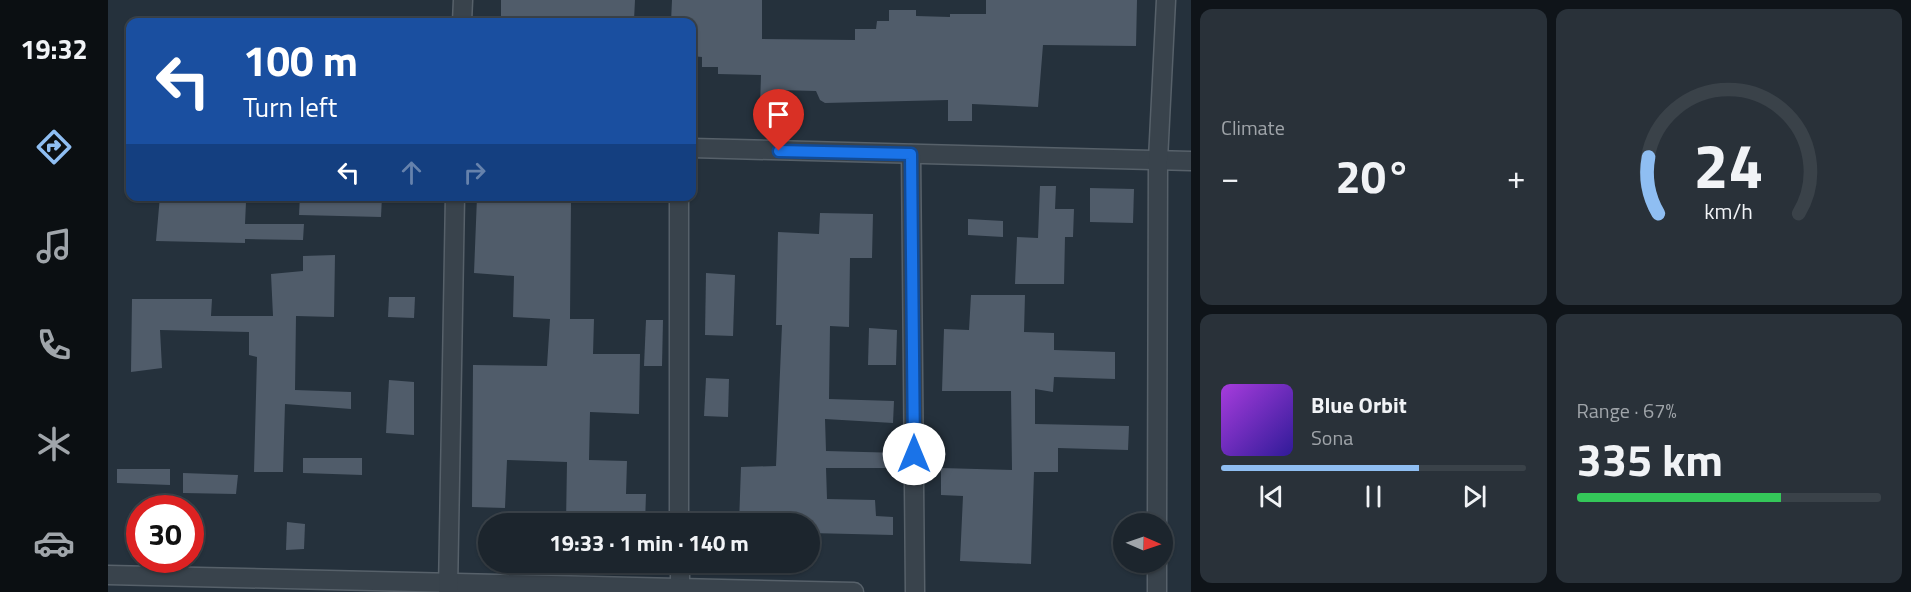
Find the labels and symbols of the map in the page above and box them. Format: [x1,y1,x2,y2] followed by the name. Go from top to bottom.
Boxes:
[753,89,804,151] pin
[882,422,946,486] position arrow
[126,495,204,573] speed limit sign: 30
[1113,513,1173,573] north arrow

